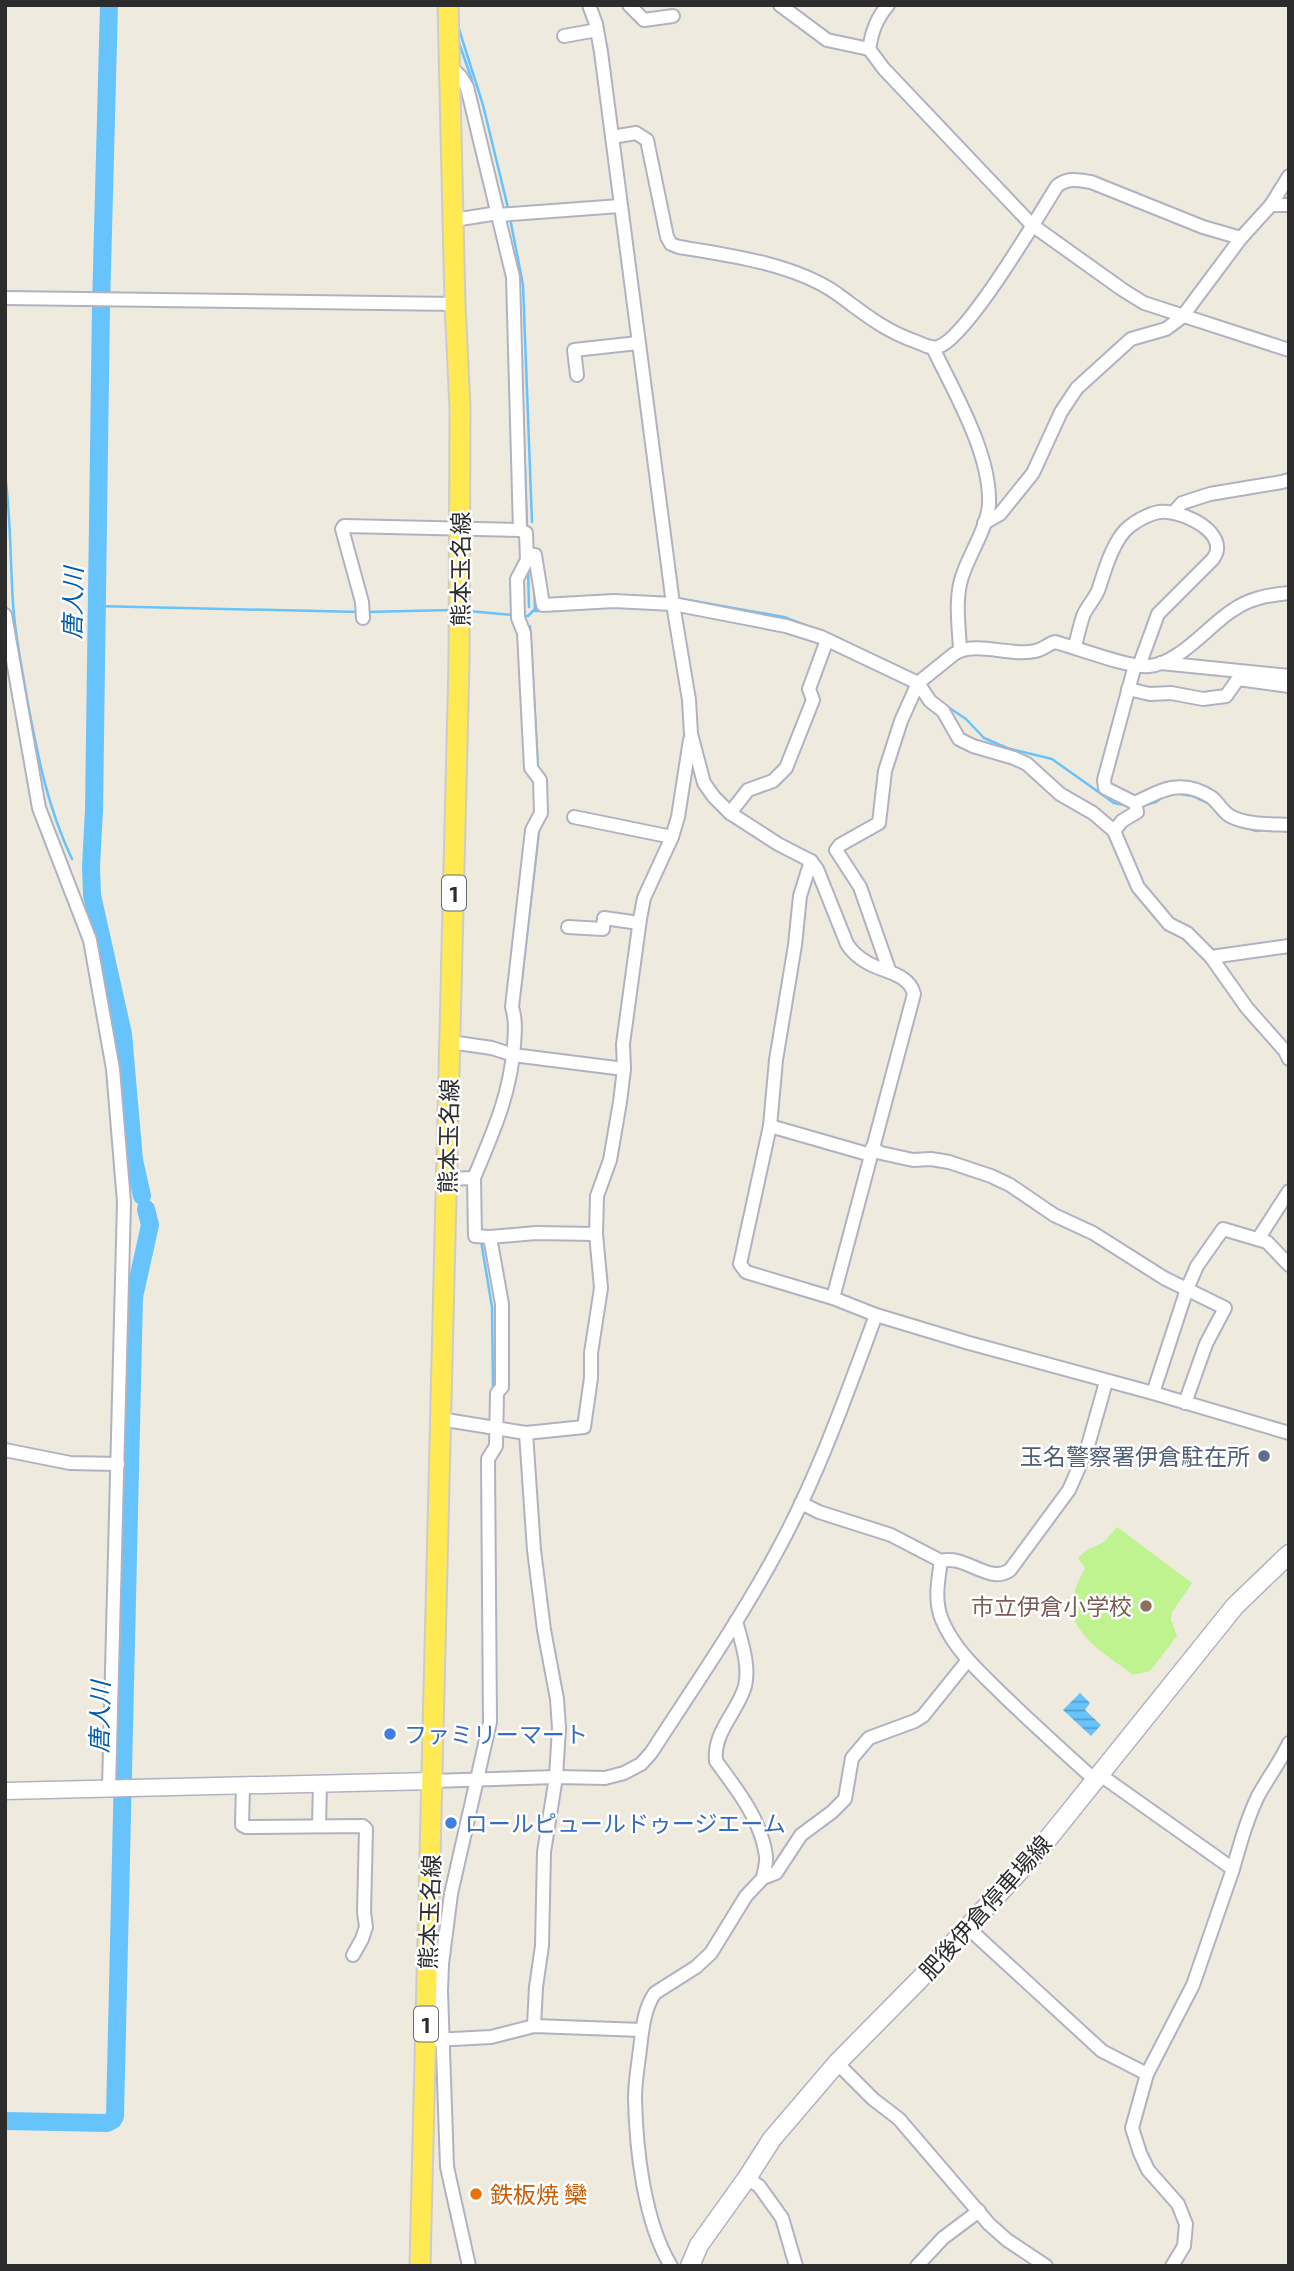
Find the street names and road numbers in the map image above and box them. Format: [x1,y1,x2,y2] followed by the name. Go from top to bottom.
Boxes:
[446,512,474,627] street label: 熊本玉名線
[442,876,466,910] road number: 1
[433,1078,463,1194] street label: 熊本玉名線
[913,1829,1057,1985] street label: 肥後伊倉停車場線
[413,1854,445,1970] street label: 熊本玉名線
[414,2007,438,2042] road number: 1

